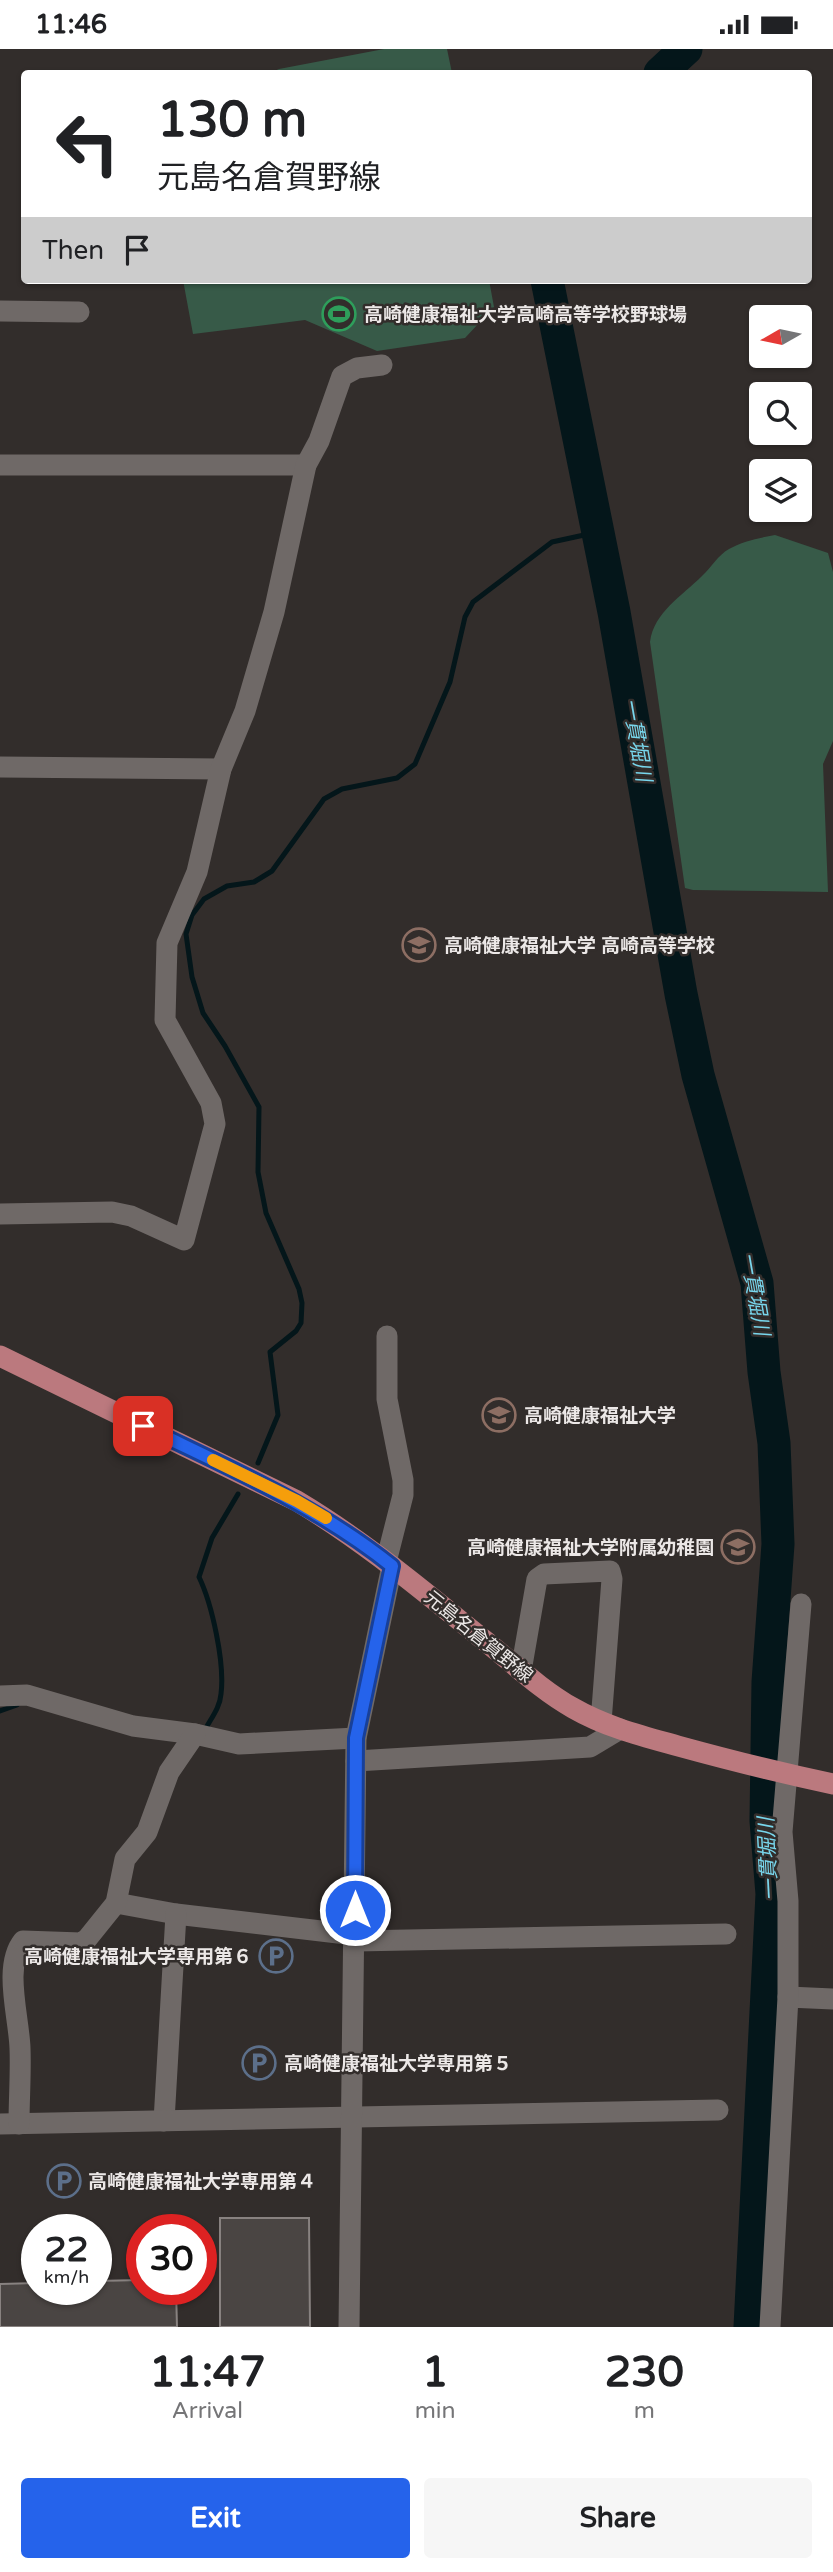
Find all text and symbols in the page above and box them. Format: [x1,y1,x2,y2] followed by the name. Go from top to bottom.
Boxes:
[35,9,107,40] text: 11:46
[157,91,307,150] text: 130 m
[42,98,133,189] icon: left
[157,159,381,197] text: 元島名倉賀野線
[118,231,156,269] icon: arrive
[42,235,104,266] text: Then
[320,295,358,333] sports icon: 高崎健康福祉大学高崎高等学校野球場
[364,304,687,326] place label: 高崎健康福祉大学高崎高等学校野球場
[749,305,812,367] north arrow
[749,305,812,522] map controls
[749,382,812,445] button: search
[749,459,812,522] button: layers
[617,697,656,786] water label: 一貫堀川
[400,926,438,964] school or university icon: 高崎健康福祉大学 高崎高等学校
[444,935,715,957] place label: 高崎健康福祉大学 高崎高等学校
[735,1251,774,1340] water label: 一貫堀川
[113,1396,173,1456] pin
[480,1396,518,1434] school or university icon: 高崎健康福祉大学
[524,1405,676,1427] place label: 高崎健康福祉大学
[124,1407,162,1445] icon: arrive
[719,1528,757,1566] school or university icon: 高崎健康福祉大学附属幼稚園
[467,1537,714,1559] place label: 高崎健康福祉大学附属幼稚園
[420,1586,537,1687] street label: 元島名倉賀野線
[754,1814,783,1902] water label: 一貫堀川
[318,1873,392,1947] position arrow
[257,1937,295,1975] parking icon: 高崎健康福祉大学専用第６
[24,1946,252,1968] place label: 高崎健康福祉大学専用第６
[240,2044,278,2082] parking icon: 高崎健康福祉大学専用第５
[284,2053,512,2075] place label: 高崎健康福祉大学専用第５
[45,2162,83,2200] parking icon: 高崎健康福祉大学専用第４
[88,2171,316,2193] place label: 高崎健康福祉大学専用第４
[126,2214,217,2305] speed limit sign: 30
[45,2229,88,2271] text: 22
[44,2266,89,2288] text: km/h
[149,2347,266,2398] text: 11:47
[422,2347,448,2398] text: 1
[605,2347,684,2398] text: 230
[172,2397,243,2425] text: Arrival
[415,2397,456,2425] text: min
[634,2397,655,2425] text: m
[21,2478,410,2558] button: Exit
[424,2478,812,2558] button: Share

